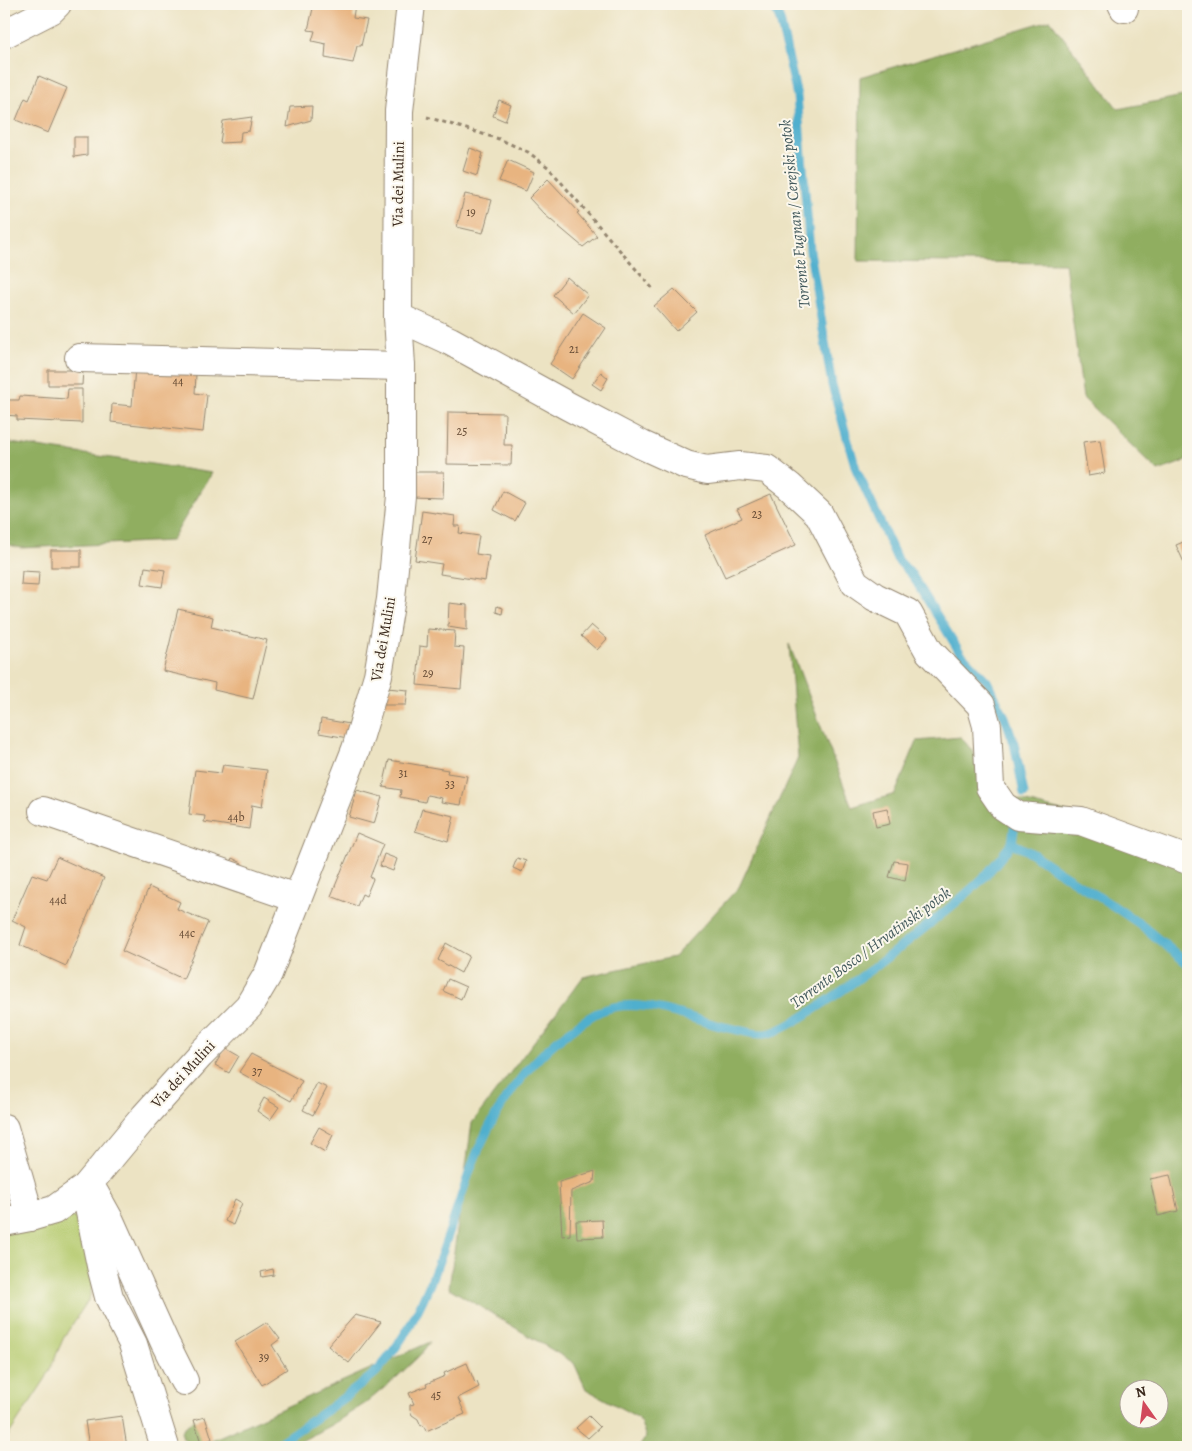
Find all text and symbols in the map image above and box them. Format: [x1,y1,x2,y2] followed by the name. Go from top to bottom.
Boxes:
[774,119,816,309] water label: Torrente Fugnan / Cerejski potok
[387,141,409,228] street label: Via dei Mulini
[466,204,476,220] house number: 19
[569,341,579,357] house number: 21
[173,373,184,389] house number: 44
[457,423,467,439] house number: 25
[752,506,762,522] house number: 23
[422,531,433,547] house number: 27
[366,595,400,684] street label: Via dei Mulini
[422,665,434,681] house number: 29
[398,765,408,781] house number: 31
[445,776,455,792] house number: 33
[228,809,244,825] house number: 44b
[786,882,955,1014] water label: Torrente Bosco / Hrvatinski potok
[49,892,67,908] house number: 44d
[179,925,195,941] house number: 44c
[146,1036,219,1113] street label: Via dei Mulini
[252,1063,263,1079] house number: 37
[259,1349,269,1365] house number: 39
[1120,1378,1170,1428] north arrow
[1134,1381,1148,1402] text: N
[431,1387,441,1403] house number: 45

